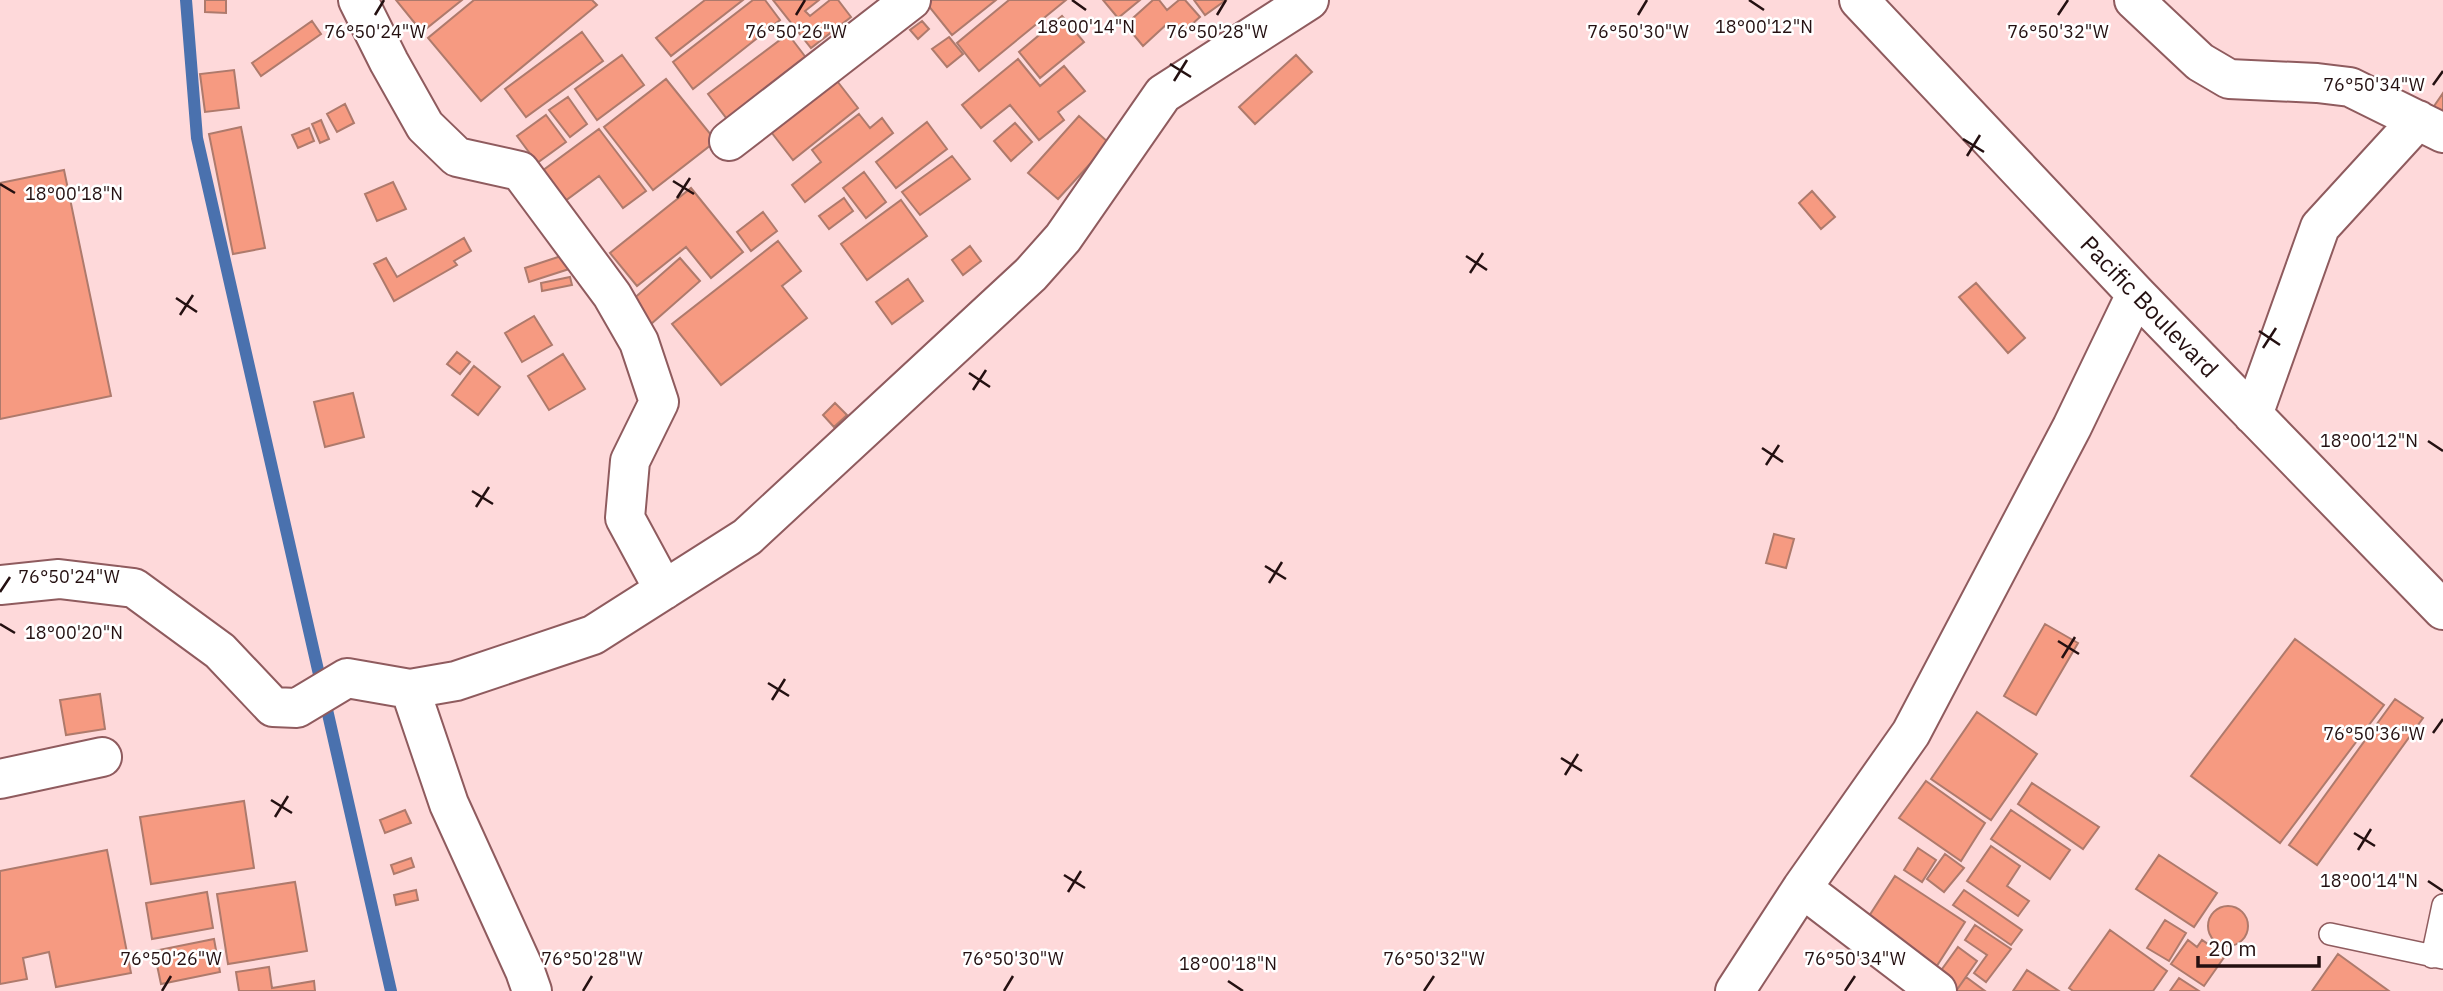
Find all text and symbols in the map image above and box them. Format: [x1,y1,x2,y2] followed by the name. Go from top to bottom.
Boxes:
[1037,15,1135,38] text: 18°00'14"N
[1715,15,1813,38] text: 18°00'12"N
[324,20,426,43] text: 76°50'24"W
[745,20,847,43] text: 76°50'26"W
[1166,20,1268,43] text: 76°50'28"W
[1587,20,1689,43] text: 76°50'30"W
[2007,20,2109,43] text: 76°50'32"W
[2323,73,2425,96] text: 76°50'34"W
[25,182,123,205] text: 18°00'18"N
[2074,228,2226,384] street label: Pacific Boulevard
[2320,429,2418,452] text: 18°00'12"N
[18,565,120,588] text: 76°50'24"W
[25,621,123,644] text: 18°00'20"N
[2323,722,2425,745] text: 76°50'36"W
[2320,869,2418,892] text: 18°00'14"N
[2198,925,2319,969] scale bar
[2208,934,2257,962] text: 20 m
[120,947,222,970] text: 76°50'26"W
[541,947,643,970] text: 76°50'28"W
[962,947,1064,970] text: 76°50'30"W
[1383,947,1485,970] text: 76°50'32"W
[1804,947,1906,970] text: 76°50'34"W
[1179,952,1277,975] text: 18°00'18"N

